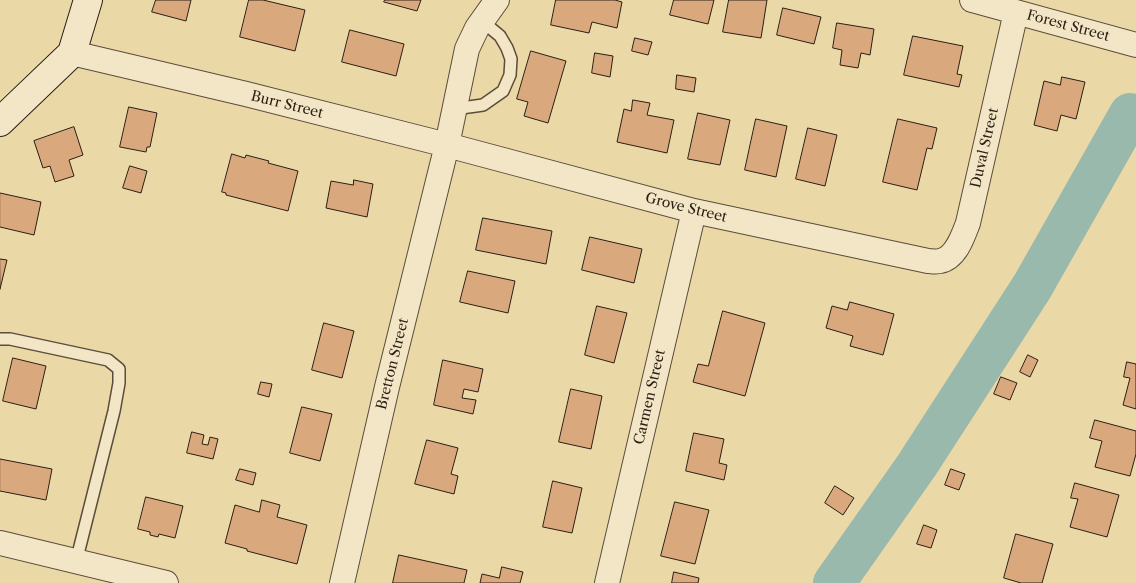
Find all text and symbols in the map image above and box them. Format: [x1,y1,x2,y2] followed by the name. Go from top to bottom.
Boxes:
[1025,7,1111,45] street label: Forest Street
[249,88,325,122] street label: Burr Street
[968,106,1002,190] street label: Duval Street
[643,190,729,226] street label: Grove Street
[373,316,413,412] street label: Bretton Street
[631,348,669,446] street label: Carmen Street

